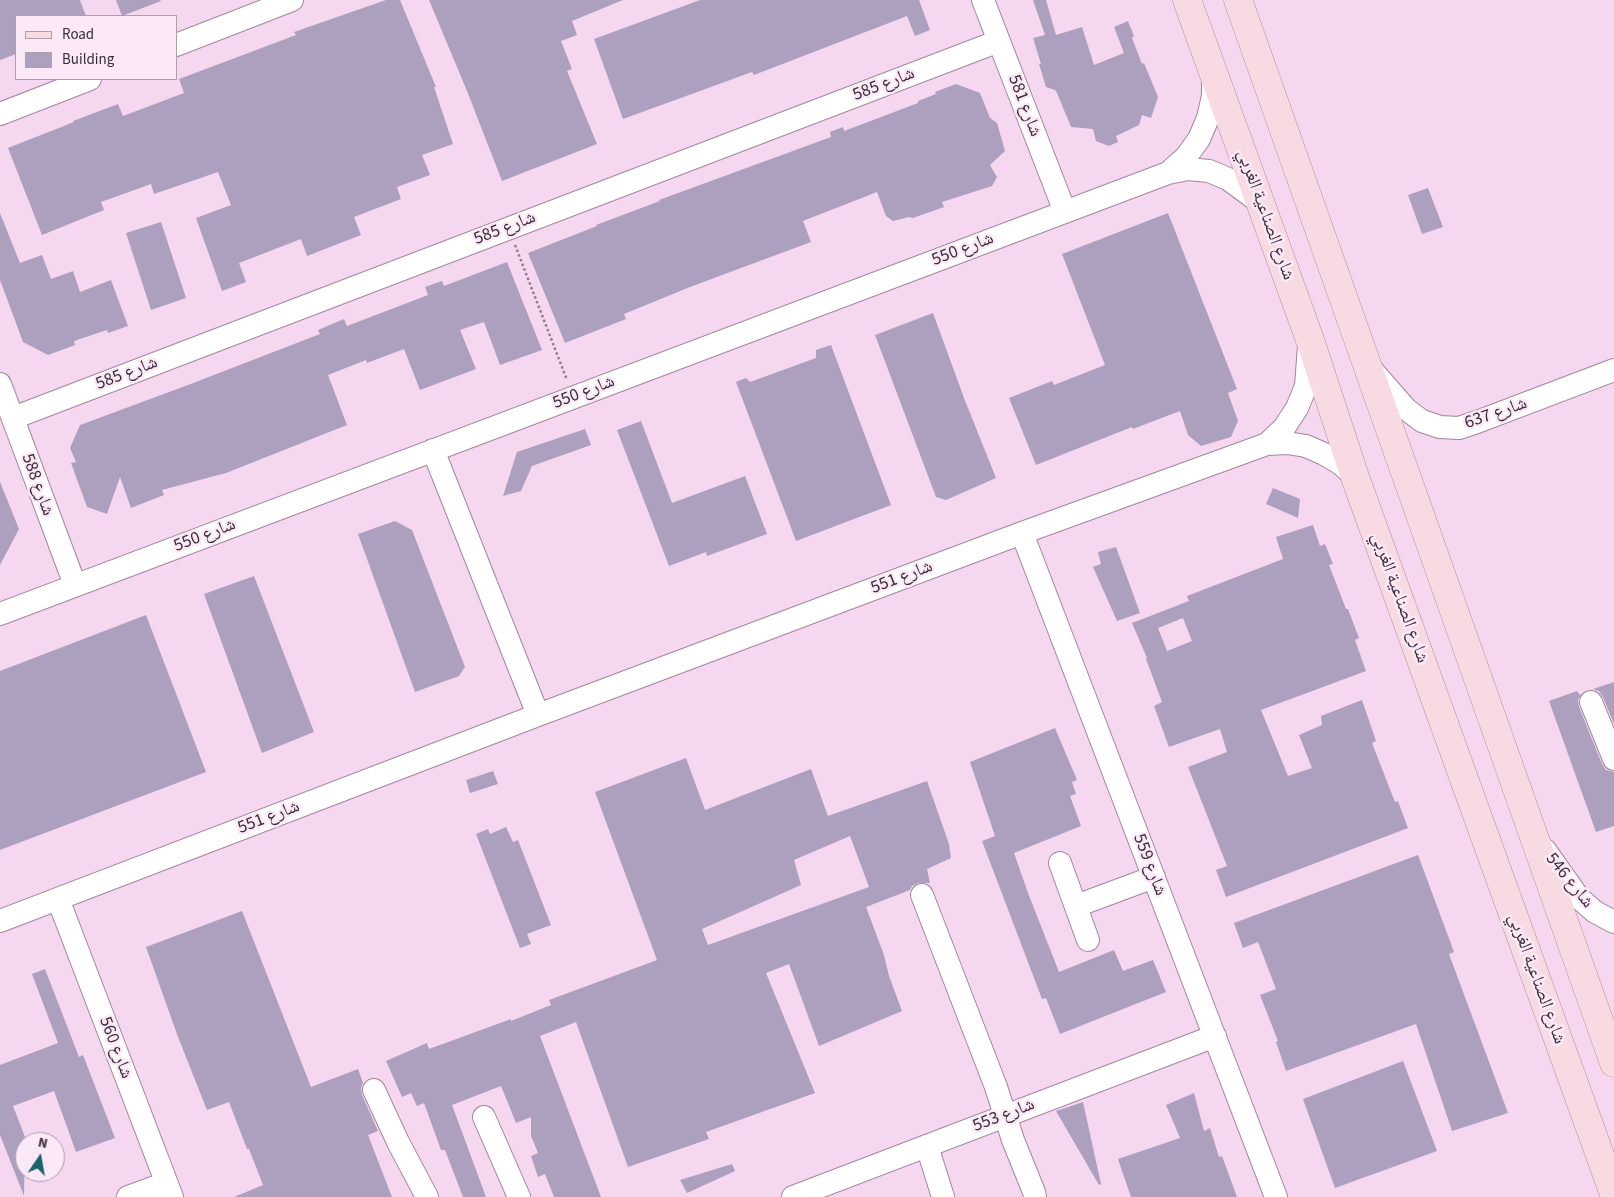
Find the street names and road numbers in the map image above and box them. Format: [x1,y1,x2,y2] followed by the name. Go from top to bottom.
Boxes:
[850,63,918,107] street label: شارع 585
[1002,72,1046,140] street label: شارع 581
[1231,147,1299,283] street label: شارع الصناعية الغربي
[471,207,539,251] street label: شارع 585
[929,228,997,272] street label: شارع 550
[93,352,161,396] street label: شارع 585
[550,371,618,415] street label: شارع 550
[1462,393,1530,435] street label: شارع 637
[16,451,58,519] street label: شارع 588
[171,514,239,558] street label: شارع 550
[1365,530,1433,666] street label: شارع الصناعية الغربي
[868,556,936,600] street label: شارع 551
[235,796,303,840] street label: شارع 551
[1127,831,1171,899] street label: شارع 559
[1540,849,1598,913] street label: شارع 546
[1502,911,1570,1047] street label: شارع الصناعية الغربي
[93,1014,137,1082] street label: شارع 560
[970,1094,1038,1138] street label: شارع 553

